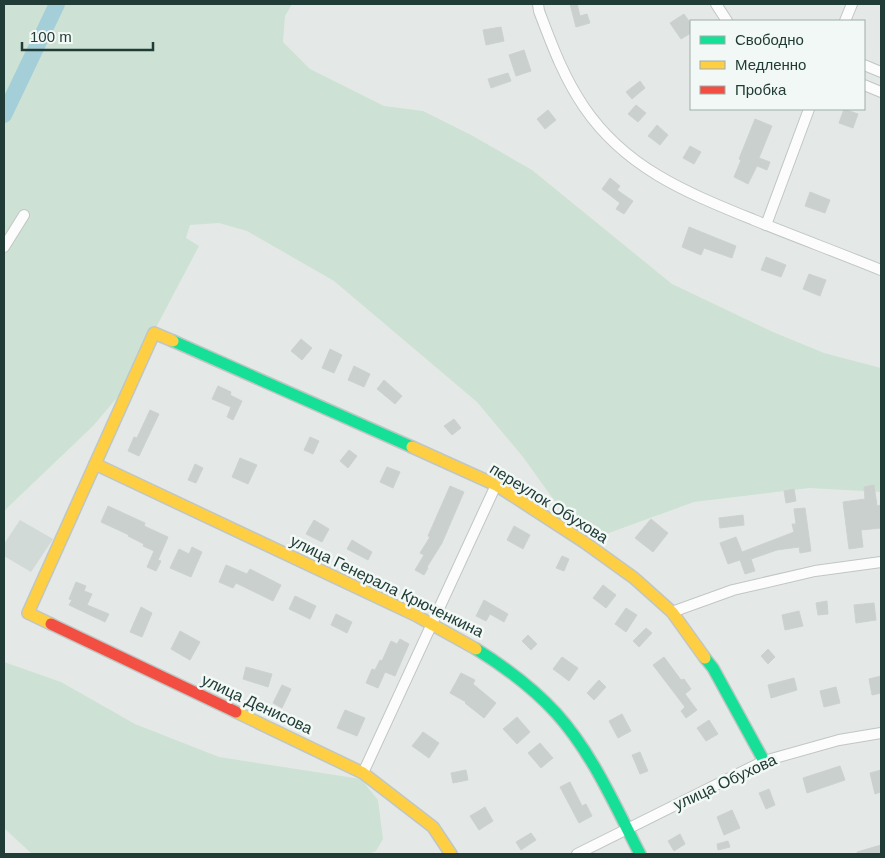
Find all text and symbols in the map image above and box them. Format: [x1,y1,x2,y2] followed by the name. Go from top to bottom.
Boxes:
[22,20,154,52] scale bar
[690,20,865,110] legend
[30,28,72,45] text: 100 m
[735,31,804,48] text: Свободно
[735,56,806,73] text: Медленно
[735,81,787,98] text: Пробка
[487,460,611,546] street label: переулок Обухова
[288,532,486,640] street label: улица Генерала Крюченкина
[199,671,315,737] street label: улица Денисова
[671,751,779,813] street label: улица Обухова

